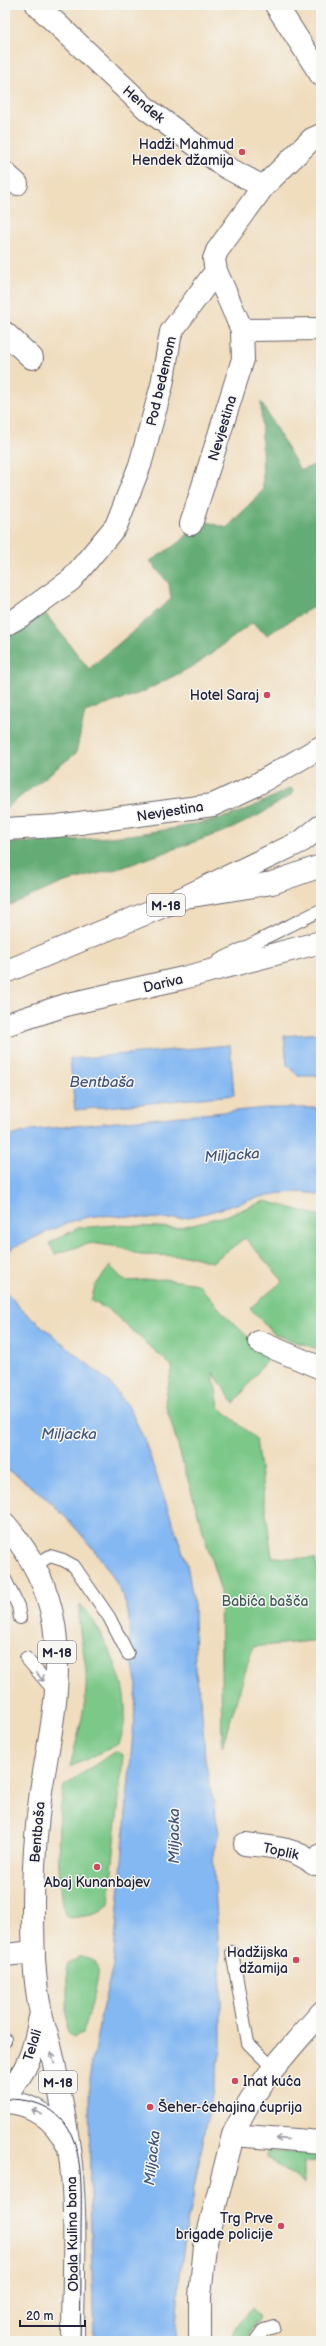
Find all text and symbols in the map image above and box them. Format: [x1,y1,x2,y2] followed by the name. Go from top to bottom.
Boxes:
[119,82,168,127] street label: Hendek
[132,136,234,169] place label: Hadži Mahmud Hendek džamija
[237,147,247,157] marker: Hadži Mahmud Hendek džamija
[143,335,180,428] street label: Pod bedemom
[204,393,240,463] street label: Nevjestina
[190,687,259,704] place label: Hotel Saraj
[262,690,272,700] marker: Hotel Saraj
[135,798,205,825] street label: Nevjestina
[147,894,185,916] road number: M-18
[142,971,185,996] street label: Dariva
[70,1073,134,1092] water label: Bentbaša
[204,1144,260,1167] water label: Miljacka
[41,1425,97,1444] water label: Miljacka
[222,1593,309,1610] park label: Babića bašča
[38,1641,76,1663] road number: M-18
[36,1672,45,1682] one-way arrow
[26,1801,49,1863] street label: Bentbaša
[165,1808,184,1864] water label: Miljacka
[261,1839,301,1864] street label: Toplik
[92,1862,102,1872] marker: Abaj Kunanbajev
[44,1874,150,1891] place label: Abaj Kunanbajev
[227,1944,288,1977] place label: Hadžijska džamija
[291,1955,301,1965] marker: Hadžijska džamija
[20,2027,45,2063] street label: Telali
[48,2052,56,2065] one-way arrow
[39,2071,77,2093] road number: M-18
[243,2073,301,2090] place label: Inat kuća
[230,2076,240,2086] marker: Inat kuća
[158,2098,302,2116] place label: Šeher-ćehajina ćuprija
[145,2102,155,2112] marker: Šeher-ćehajina ćuprija
[31,2108,43,2115] one-way arrow
[140,2130,165,2187] water label: Miljacka
[276,2136,289,2143] one-way arrow
[63,2176,82,2292] street label: Obala Kulina bana
[176,2210,273,2243] place label: Trg Prve brigade policije
[276,2221,286,2231] marker: Trg Prve brigade policije
[20,2302,85,2328] scale bar
[26,2309,53,2324] text: 20 m

